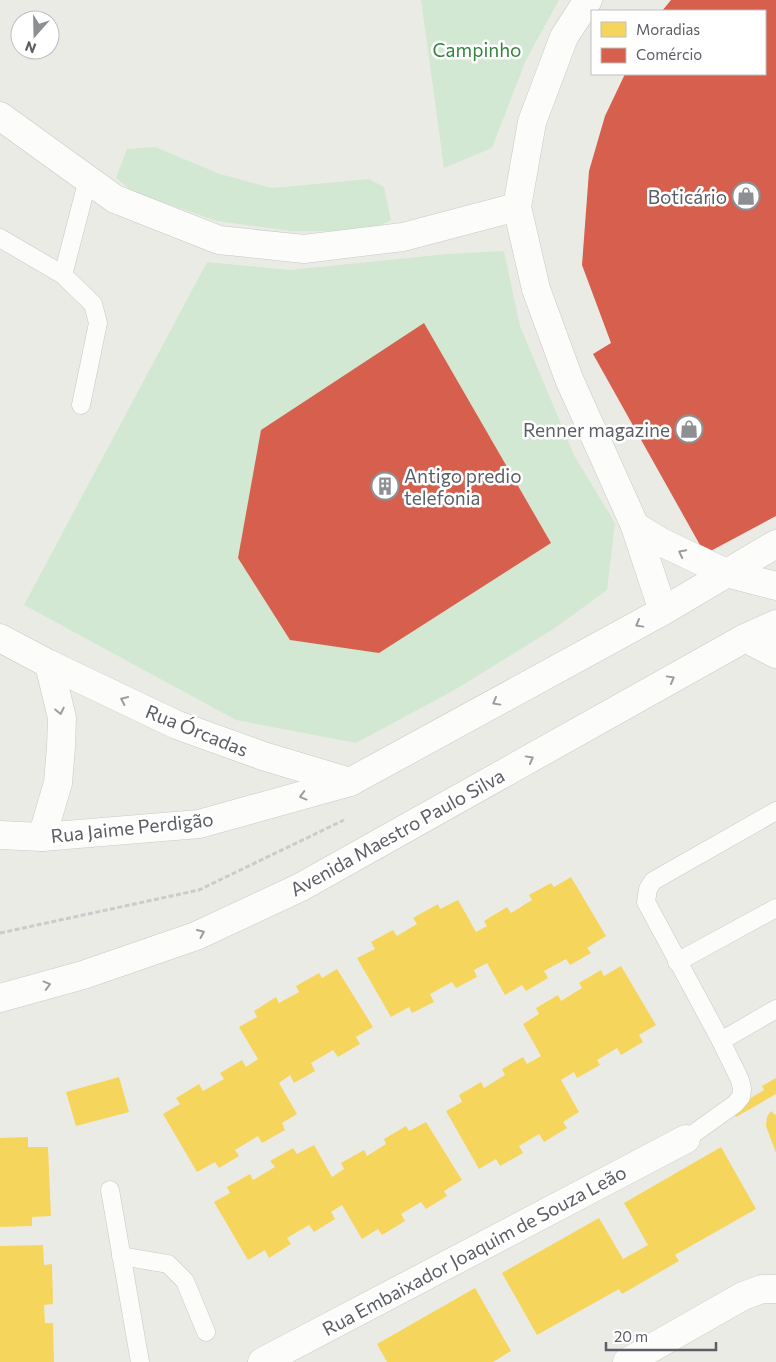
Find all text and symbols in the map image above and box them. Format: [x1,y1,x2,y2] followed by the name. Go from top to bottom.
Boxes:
[10,10,60,60] north arrow
[591,10,766,75] legend
[636,20,700,38] text: Moradias
[23,38,38,57] text: N
[433,38,521,61] park label: Campinho
[636,45,702,63] text: Comércio
[731,181,761,211] shop icon: Boticário
[648,185,727,208] place label: Boticário
[674,414,704,444] shop icon: Renner magazine
[523,418,670,441] place label: Renner magazine
[404,464,522,509] place label: Antigo predio telefonia
[370,471,400,501] building icon: Antigo predio telefonia
[678,549,687,559] one-way arrow
[635,618,644,628] one-way arrow
[666,676,675,686] one-way arrow
[120,696,129,706] one-way arrow
[492,696,501,706] one-way arrow
[142,698,252,761] street label: Rua Órcadas
[55,707,65,716] one-way arrow
[524,755,533,765] one-way arrow
[286,763,508,901] street label: Avenida Maestro Paulo Silva
[299,790,307,801] one-way arrow
[49,807,215,847] street label: Rua Jaime Perdigão
[196,929,205,940] one-way arrow
[42,981,51,991] one-way arrow
[318,1160,630,1340] street label: Rua Embaixador Joaquim de Souza Leão
[606,1320,716,1352] scale bar
[614,1327,648,1345] text: 20 m

